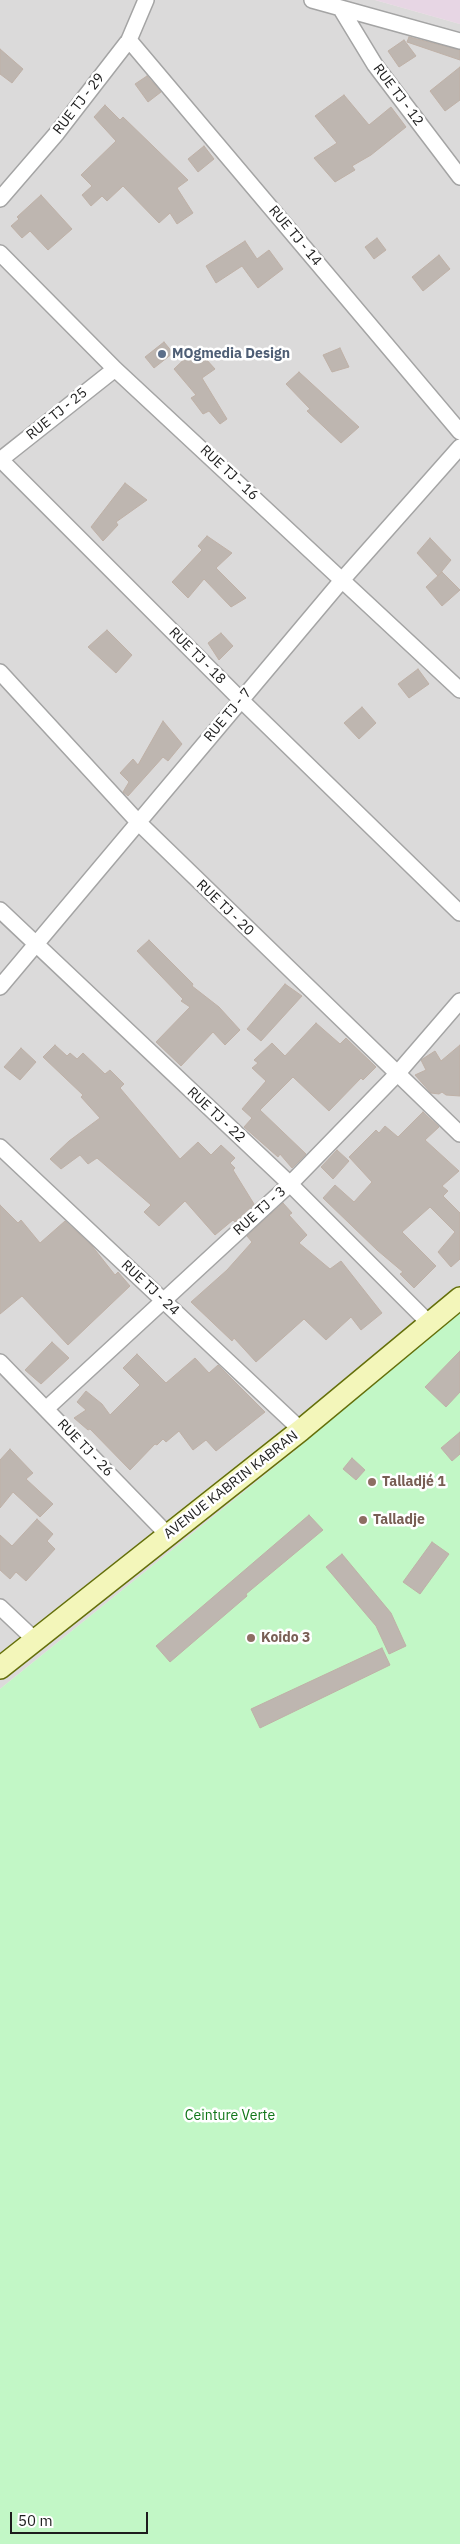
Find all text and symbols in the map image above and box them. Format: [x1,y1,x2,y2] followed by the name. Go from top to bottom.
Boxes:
[369,61,427,129] street label: RUE TJ - 12
[50,70,108,138] street label: RUE TJ - 29
[265,203,325,269] street label: RUE TJ - 14
[172,346,290,362] place label: MOgmedia Design
[156,348,168,360] marker: MOgmedia Design
[23,384,91,444] street label: RUE TJ - 25
[196,442,262,504] street label: RUE TJ - 16
[165,624,229,688] street label: RUE TJ - 18
[201,685,255,745] street label: RUE TJ - 7
[193,876,257,940] street label: RUE TJ - 20
[183,1084,249,1146] street label: RUE TJ - 22
[230,1183,290,1239] street label: RUE TJ - 3
[117,1257,183,1319] street label: RUE TJ - 24
[53,1416,117,1480] street label: RUE TJ - 26
[161,1427,301,1543] street label: AVENUE KABRIN KABRAN
[382,1474,446,1490] place label: Talladjé 1
[366,1476,378,1488] marker: Talladjé 1
[373,1512,425,1528] place label: Talladje
[357,1514,369,1526] marker: Talladje
[261,1630,310,1646] place label: Koido 3
[245,1632,257,1644] marker: Koido 3
[185,2108,275,2124] park label: Ceinture Verte
[12,2502,150,2534] scale bar
[18,2511,53,2530] text: 50 m

